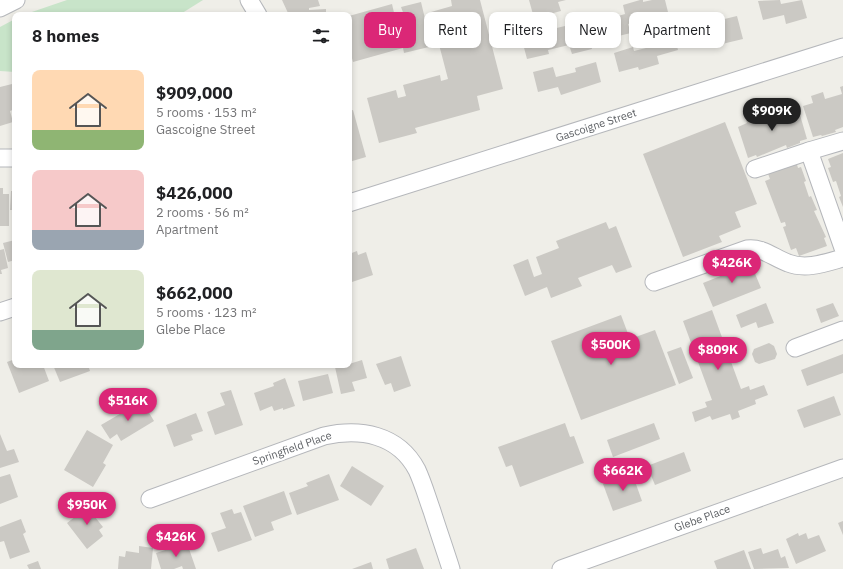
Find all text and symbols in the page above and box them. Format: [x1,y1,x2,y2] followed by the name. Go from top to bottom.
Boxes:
[364,12,416,48] chip: Buy
[424,12,481,48] chip: Rent
[489,12,557,48] chip: Filters
[565,12,621,48] chip: New
[629,12,725,48] chip: Apartment
[32,25,99,47] text: 8 homes
[310,25,332,47] icon: filters
[156,82,233,104] text: $909,000
[64,86,112,134] icon: home
[744,98,800,132] pin: $909K
[752,102,792,119] text: $909K
[156,104,257,121] text: 5 rooms · 153 m²
[554,105,638,145] street label: Gascoigne Street
[156,121,255,138] text: Gascoigne Street
[156,182,233,204] text: $426,000
[64,186,112,234] icon: home
[156,204,249,221] text: 2 rooms · 56 m²
[156,221,219,238] text: Apartment
[704,250,760,284] pin: $426K
[712,254,752,271] text: $426K
[156,282,233,304] text: $662,000
[64,286,112,334] icon: home
[156,304,257,321] text: 5 rooms · 123 m²
[156,321,225,338] text: Glebe Place
[583,332,639,366] pin: $500K
[591,336,631,353] text: $500K
[690,337,746,371] pin: $809K
[698,341,738,358] text: $809K
[100,388,156,422] pin: $516K
[108,392,148,409] text: $516K
[251,428,333,468] street label: Springfield Place
[595,458,651,492] pin: $662K
[603,462,643,479] text: $662K
[59,492,115,526] pin: $950K
[67,496,107,513] text: $950K
[672,501,732,535] street label: Glebe Place
[148,524,204,558] pin: $426K
[156,528,196,545] text: $426K

